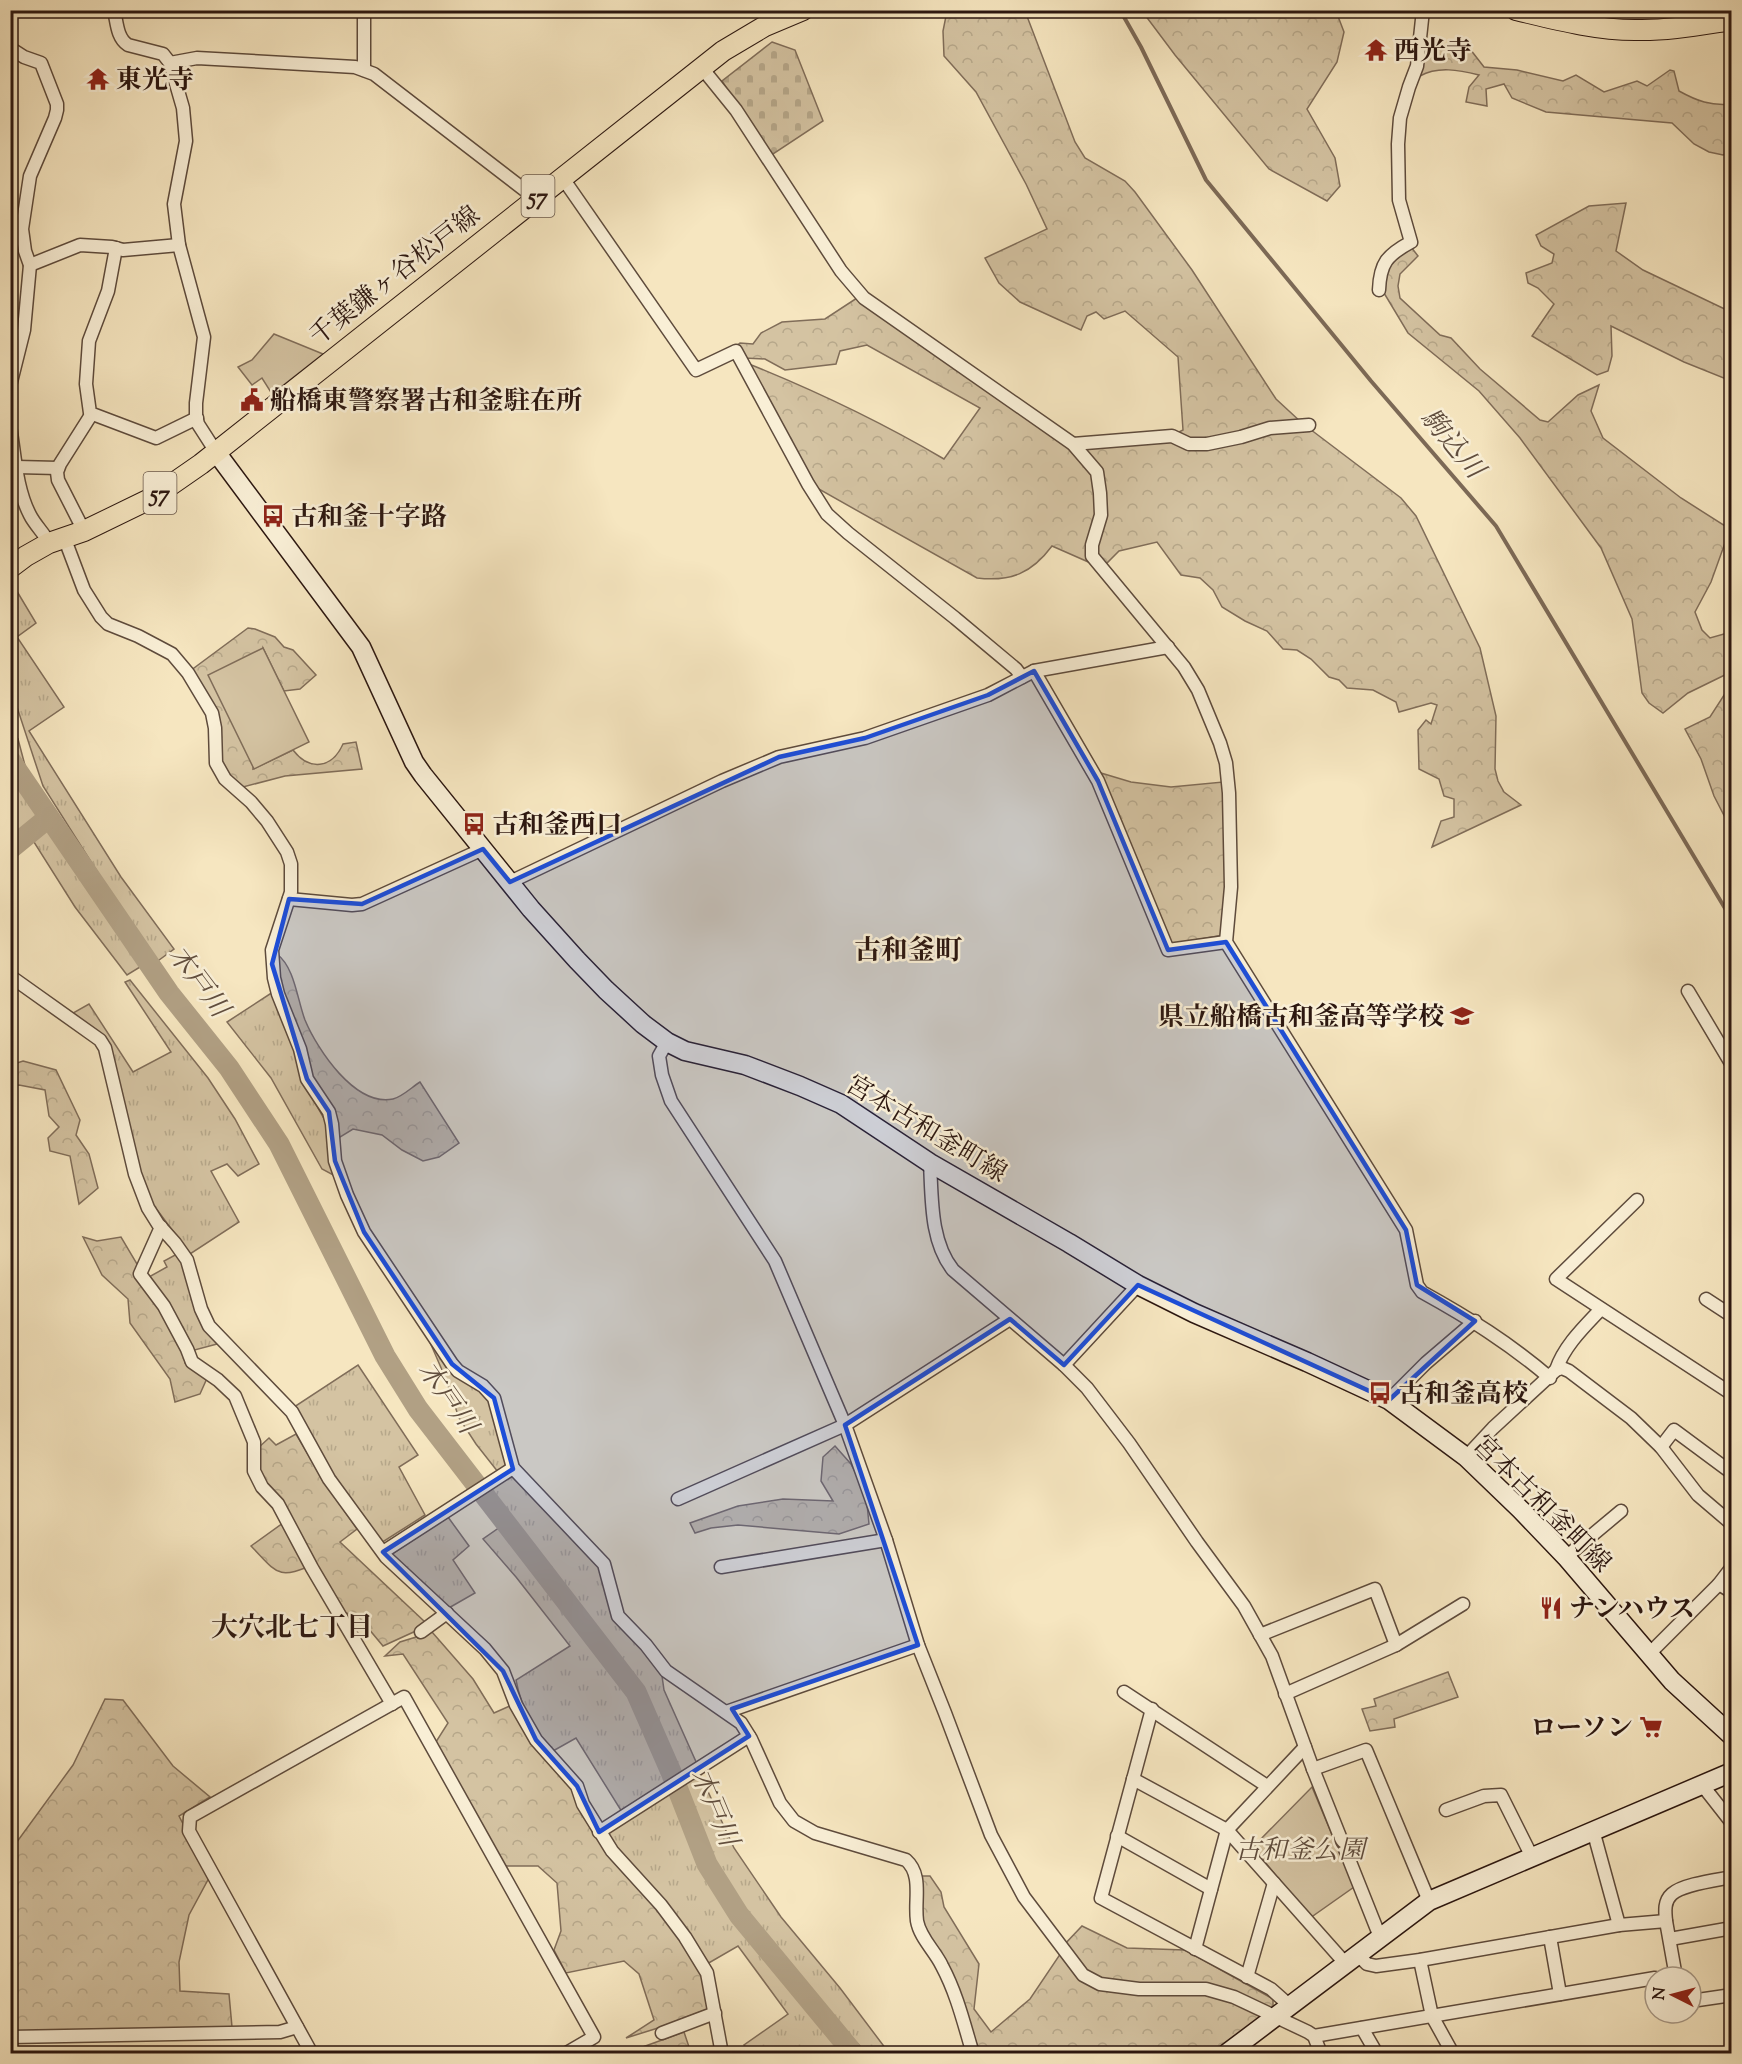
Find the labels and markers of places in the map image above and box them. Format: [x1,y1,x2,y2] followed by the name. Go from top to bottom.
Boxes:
[1394,34,1472,71] place label: 西光寺
[1363,37,1389,63] temple icon: 西光寺
[116,63,194,100] place label: 東光寺
[85,66,111,92] temple icon: 東光寺
[270,384,582,421] place label: 船橋東警察署古和釜駐在所
[239,387,265,413] public building icon: 船橋東警察署古和釜駐在所
[291,500,447,537] place label: 古和釜十字路
[260,503,286,529] bus stop icon: 古和釜十字路
[492,808,622,845] place label: 古和釜西口
[461,811,487,837] bus stop icon: 古和釜西口
[1158,1000,1444,1037] place label: 県立船橋古和釜高等学校
[1449,1003,1475,1029] school or university icon: 県立船橋古和釜高等学校
[1398,1377,1528,1414] place label: 古和釜高校
[1367,1380,1393,1406] bus stop icon: 古和釜高校
[1569,1592,1695,1629] place label: ナンハウス
[1538,1595,1564,1621] restaurant icon: ナンハウス
[1530,1711,1633,1748] place label: ローソン
[1638,1714,1664,1740] supermarket icon: ローソン

